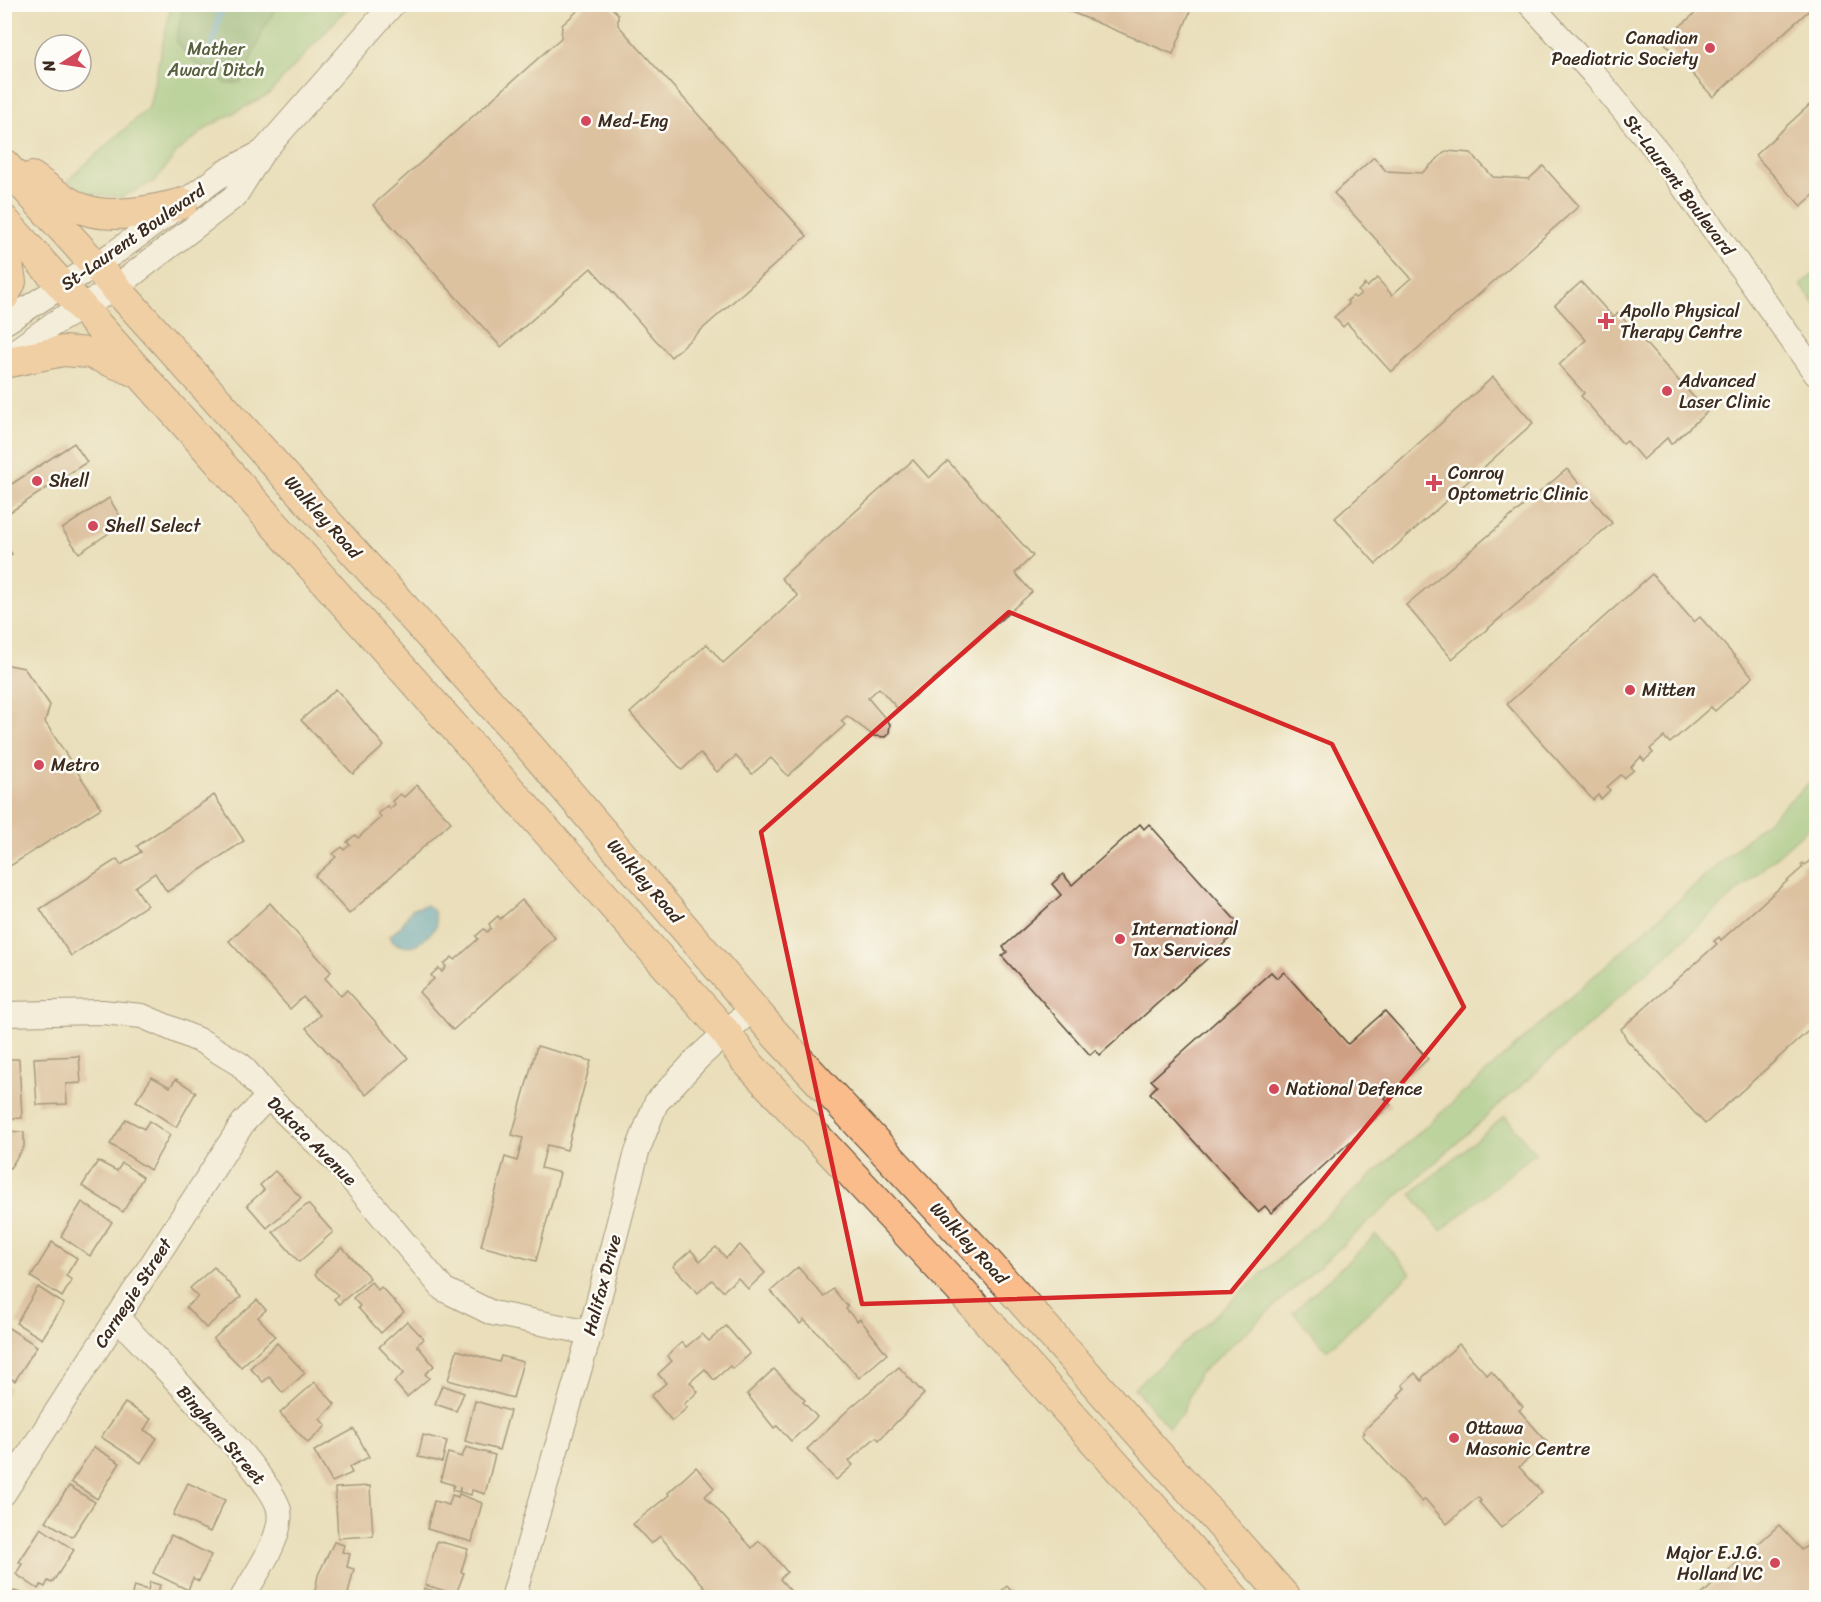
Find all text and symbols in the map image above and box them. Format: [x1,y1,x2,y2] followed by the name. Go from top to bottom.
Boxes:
[1551,22,1699,75] place label: Canadian Paediatric Society
[33,33,93,93] north arrow
[167,33,264,86] park label: Mather Award Ditch
[1703,41,1717,55] marker: Canadian Paediatric Society
[33,57,64,75] text: N
[598,105,669,137] place label: Med-Eng
[1615,107,1744,264] street label: St-Laurent Boulevard
[579,114,593,128] marker: Med-Eng
[54,174,214,299] street label: St-Laurent Boulevard
[1619,295,1742,348] place label: Apollo Physical Therapy Centre
[1597,312,1615,330] marker: Apollo Physical Therapy Centre
[1678,365,1771,418] place label: Advanced Laser Clinic
[1660,384,1674,398] marker: Advanced Laser Clinic
[1448,457,1588,510] place label: Conroy Optometric Clinic
[49,465,90,497] place label: Shell
[276,468,371,568] street label: Walkley Road
[30,474,44,488] marker: Shell
[1425,474,1443,492] marker: Conroy Optometric Clinic
[105,510,201,542] place label: Shell Select
[86,519,100,533] marker: Shell Select
[1642,674,1696,706] place label: Mitten
[1623,683,1637,697] marker: Mitten
[51,749,99,781] place label: Metro
[32,758,46,772] marker: Metro
[599,831,692,932] street label: Walkley Road
[1131,913,1239,966] place label: International Tax Services
[1113,932,1127,946] marker: International Tax Services
[1286,1073,1422,1105] place label: National Defence
[1267,1082,1281,1096] marker: National Defence
[259,1088,365,1194] street label: Dakota Avenue
[922,1194,1017,1293] street label: Walkley Road
[85,1231,181,1355] street label: Carnegie Street
[573,1231,631,1339] street label: Halifax Drive
[168,1378,274,1493] street label: Bingham Street
[1466,1412,1590,1465] place label: Ottawa Masonic Centre
[1447,1431,1461,1445] marker: Ottawa Masonic Centre
[1666,1537,1763,1590] place label: Major E.J.G. Holland VC
[1768,1556,1782,1570] marker: Major E.J.G. Holland VC

